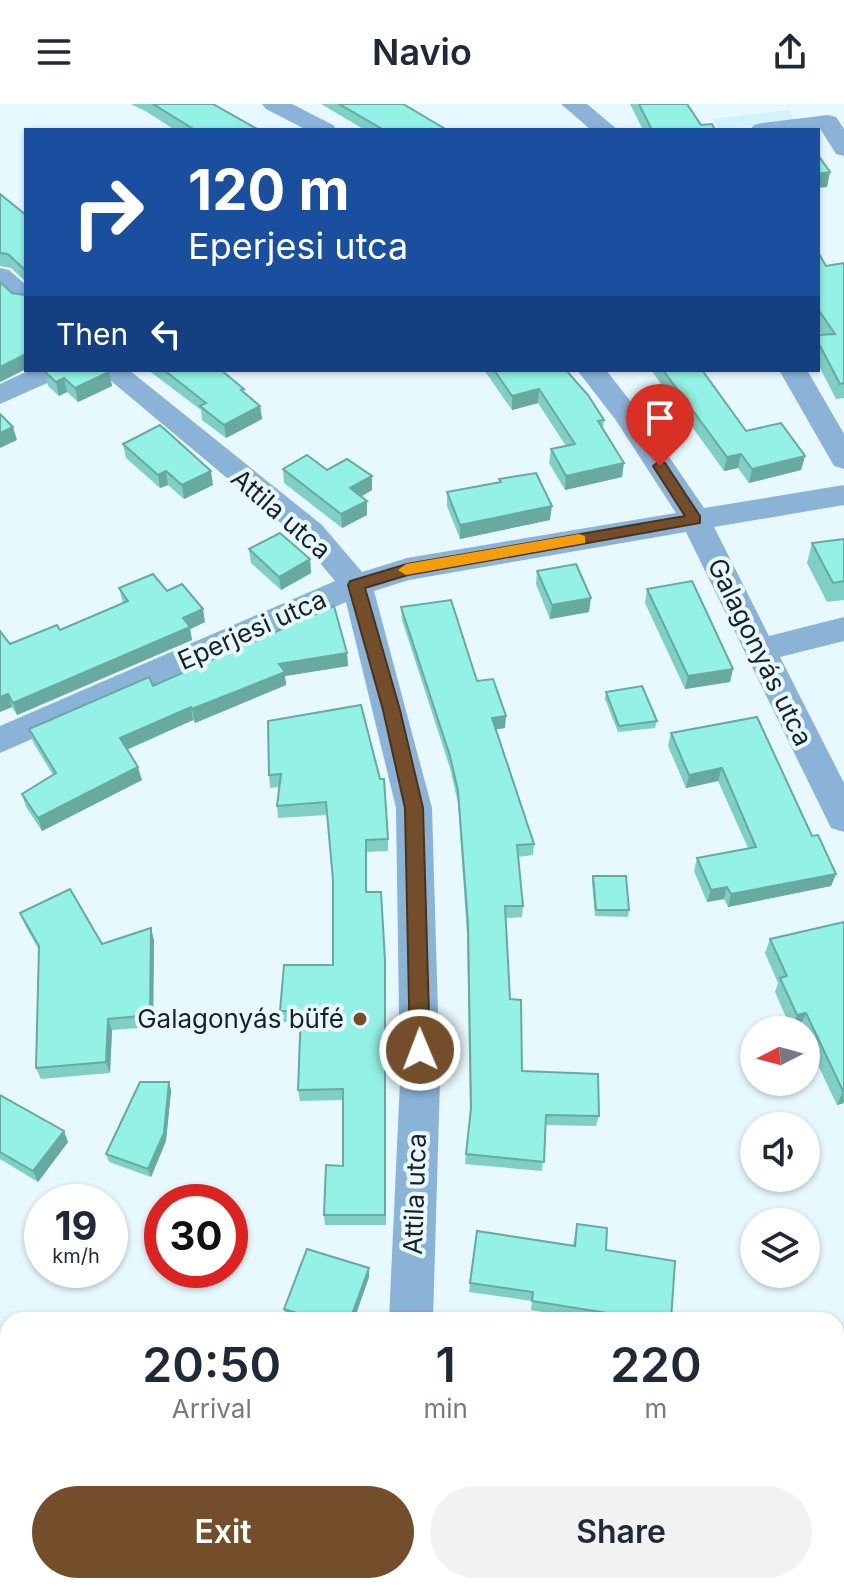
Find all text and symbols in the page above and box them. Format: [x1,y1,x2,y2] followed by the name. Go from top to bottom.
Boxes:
[32,30,76,74] icon: menu
[372,30,472,74] text: Navio
[768,30,812,74] icon: share
[188,156,350,224] text: 120 m
[56,160,160,264] icon: right
[188,224,408,268] text: Eperjesi utca
[144,312,188,356] icon: left
[56,316,128,352] text: Then
[626,384,694,466] pin
[638,396,682,440] icon: arrive
[225,462,337,565] street label: Attila utca
[702,553,819,751] street label: Galagonyás utca
[173,583,331,676] street label: Eperjesi utca
[137,1003,344,1034] place label: Galagonyás büfé
[378,1008,462,1092] position arrow
[351,1010,369,1028] marker: Galagonyás büfé
[740,1016,820,1096] north arrow
[740,1016,820,1288] map controls
[740,1112,820,1192] button: sound
[397,1133,432,1255] street label: Attila utca
[144,1184,248,1288] speed limit sign: 30
[54,1201,98,1250] text: 19
[740,1208,820,1288] button: layers
[52,1244,100,1268] text: km/h
[142,1335,281,1394] text: 20:50
[435,1335,456,1394] text: 1
[610,1335,702,1394] text: 220
[172,1393,252,1424] text: Arrival
[423,1393,468,1424] text: min
[645,1393,667,1424] text: m
[32,1486,414,1578] button: Exit
[430,1486,812,1578] button: Share

